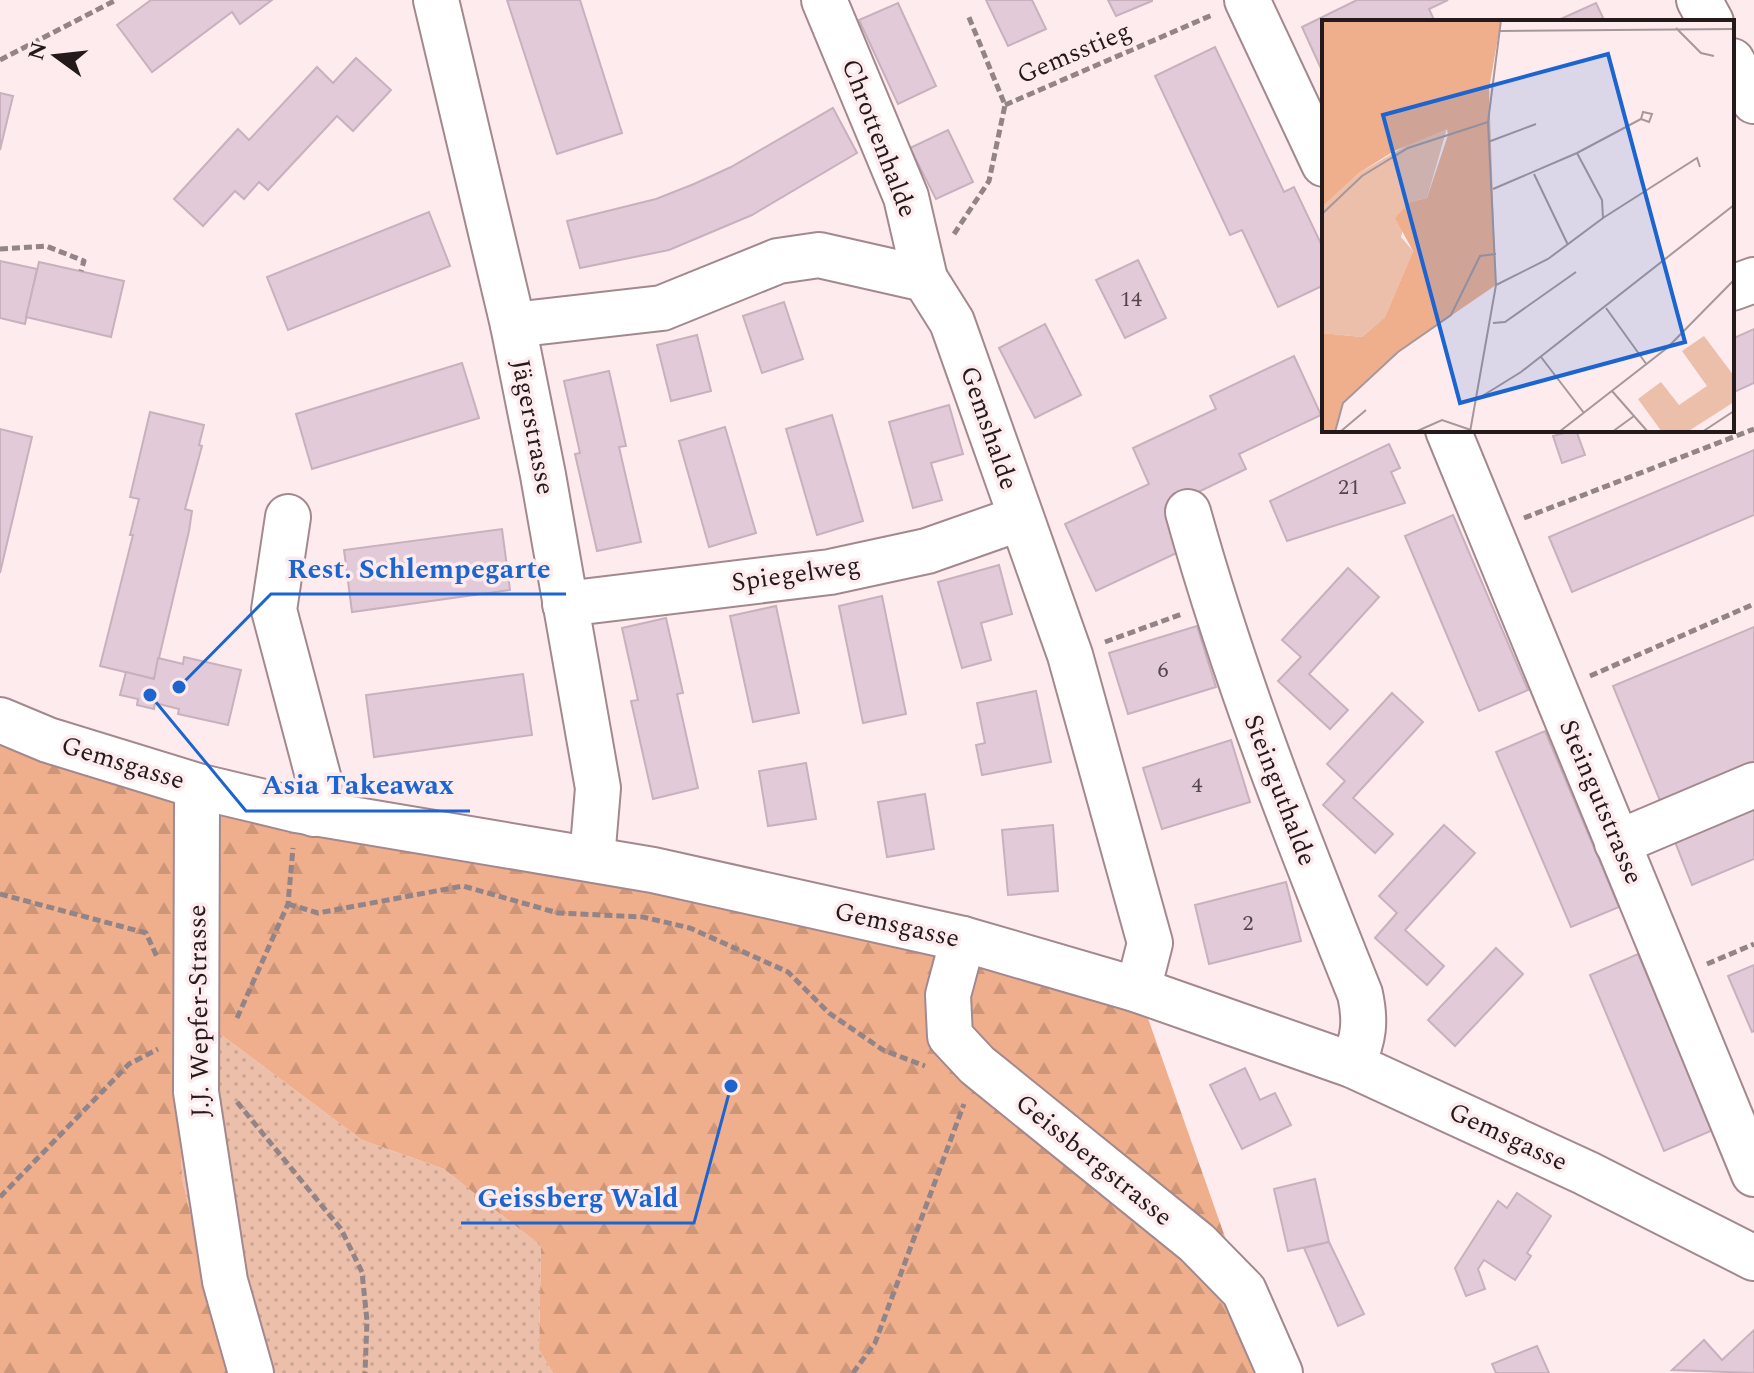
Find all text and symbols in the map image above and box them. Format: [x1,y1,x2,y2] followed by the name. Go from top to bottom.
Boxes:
[1011,11,1137,95] street label: Gemsstieg
[16,16,96,96] north arrow
[1322,20,1734,432] inset map
[20,38,56,64] text: N
[830,53,928,223] street label: Chrottenhalde
[1120,283,1142,316] house number: 14
[500,356,566,498] street label: Jägerstrasse
[949,361,1029,495] street label: Gemshalde
[1338,471,1360,504] house number: 21
[271,542,566,594] callout: Rest. Schlempegarte
[729,545,863,603] street label: Spiegelweg
[287,548,551,591] text: Rest. Schlempegarte
[1157,654,1169,687] house number: 6
[1233,708,1327,872] street label: Steinguthalde
[1548,713,1654,891] street label: Steingutstrasse
[56,725,190,801] street label: Gemsgasse
[246,759,470,811] callout: Asia Takeawax
[262,764,454,807] text: Asia Takeawax
[1191,769,1203,802] house number: 4
[830,891,964,959] street label: Gemsgasse
[177,904,221,1118] street label: J.J. Wepfer-Strasse
[1242,907,1254,940] house number: 2
[1007,1084,1181,1236] street label: Geissbergstrasse
[1442,1092,1574,1182] street label: Gemsgasse
[461,1171,694,1223] callout: Geissberg Wald
[477,1177,679,1220] text: Geissberg Wald

